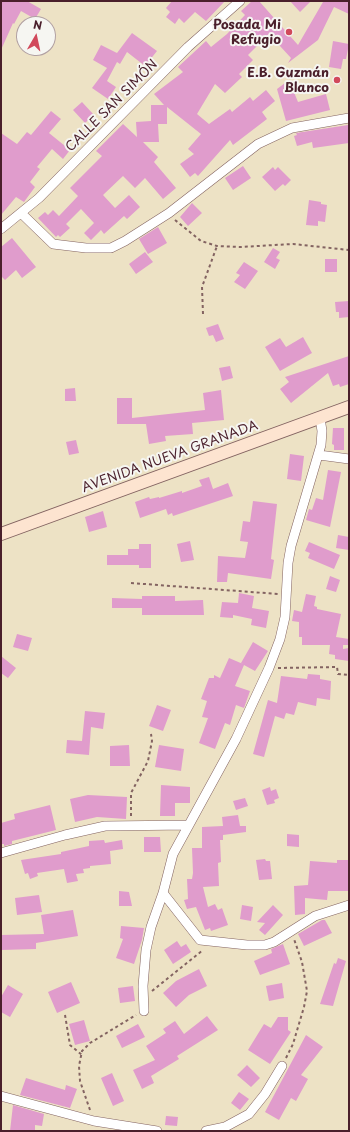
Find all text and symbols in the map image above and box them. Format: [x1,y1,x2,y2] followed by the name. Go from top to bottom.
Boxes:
[16,16,56,56] north arrow
[32,16,43,34] text: N
[213,17,281,48] place label: Posada Mi Refugio
[284,27,294,37] marker: Posada Mi Refugio
[63,57,161,155] street label: CALLE SAN SIMÓN
[247,65,329,96] place label: E.B. Guzmán Blanco
[332,75,342,85] marker: E.B. Guzmán Blanco
[80,418,260,496] street label: AVENIDA NUEVA GRANADA

